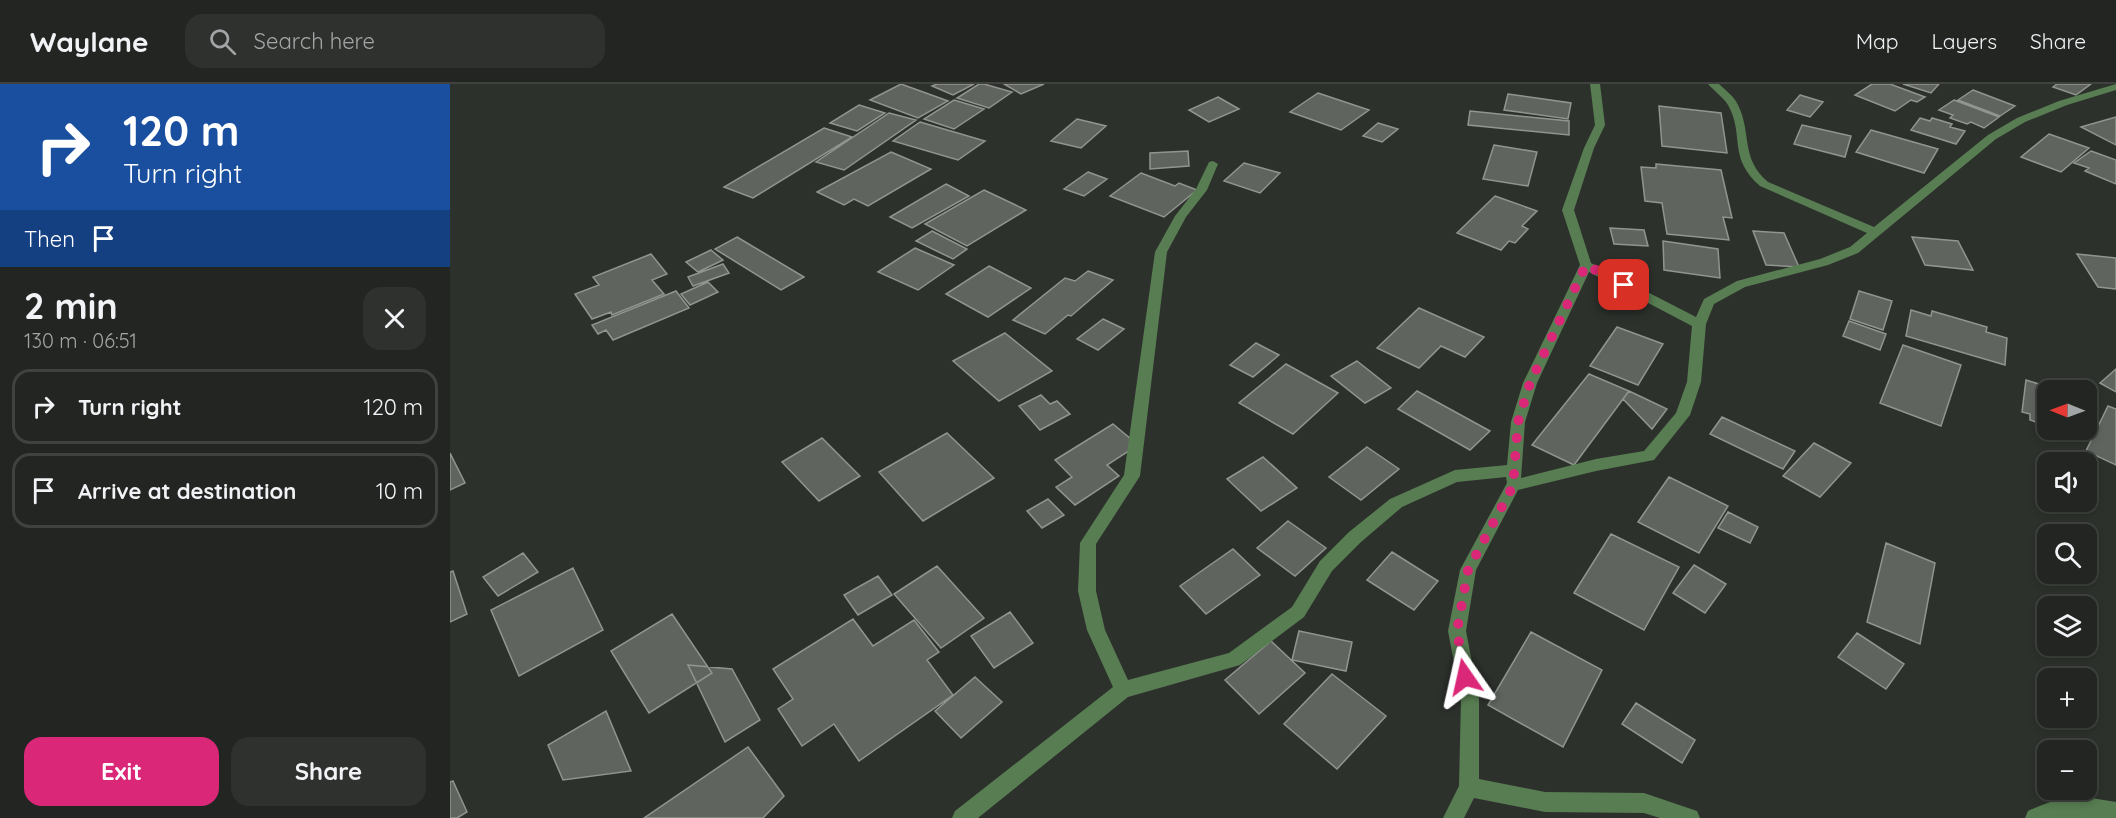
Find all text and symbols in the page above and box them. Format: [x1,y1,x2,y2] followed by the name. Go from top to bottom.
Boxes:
[185,14,605,68] search box
[30,24,149,59] text: Waylane
[206,25,239,58] icon: search
[254,27,375,55] text: Search here
[1856,28,1899,54] text: Map
[1932,28,1997,54] text: Layers
[2030,28,2086,54] text: Share
[123,104,240,157] text: 120 m
[24,108,102,186] icon: right
[123,156,242,190] text: Turn right
[87,222,120,255] icon: arrive
[24,225,75,253] text: Then
[1598,259,1649,310] pin
[1607,268,1640,301] icon: arrive
[24,283,118,328] text: 2 min
[363,287,426,350] button: close
[24,328,137,353] text: 130 m · 06:51
[2037,380,2097,440] north arrow
[2037,380,2097,800] map controls
[27,390,60,423] icon: right
[78,393,182,421] text: Turn right
[364,393,423,421] text: 120 m
[2037,452,2097,512] button: sound
[27,474,60,507] icon: arrive
[78,477,296,505] text: Arrive at destination
[376,477,423,505] text: 10 m
[2037,524,2097,584] button: search
[2037,596,2097,656] button: layers
[1433,645,1497,709] position arrow
[2037,668,2097,728] button: +
[24,737,219,806] button: Exit
[231,737,426,806] button: Share
[2037,740,2097,800] button: −

